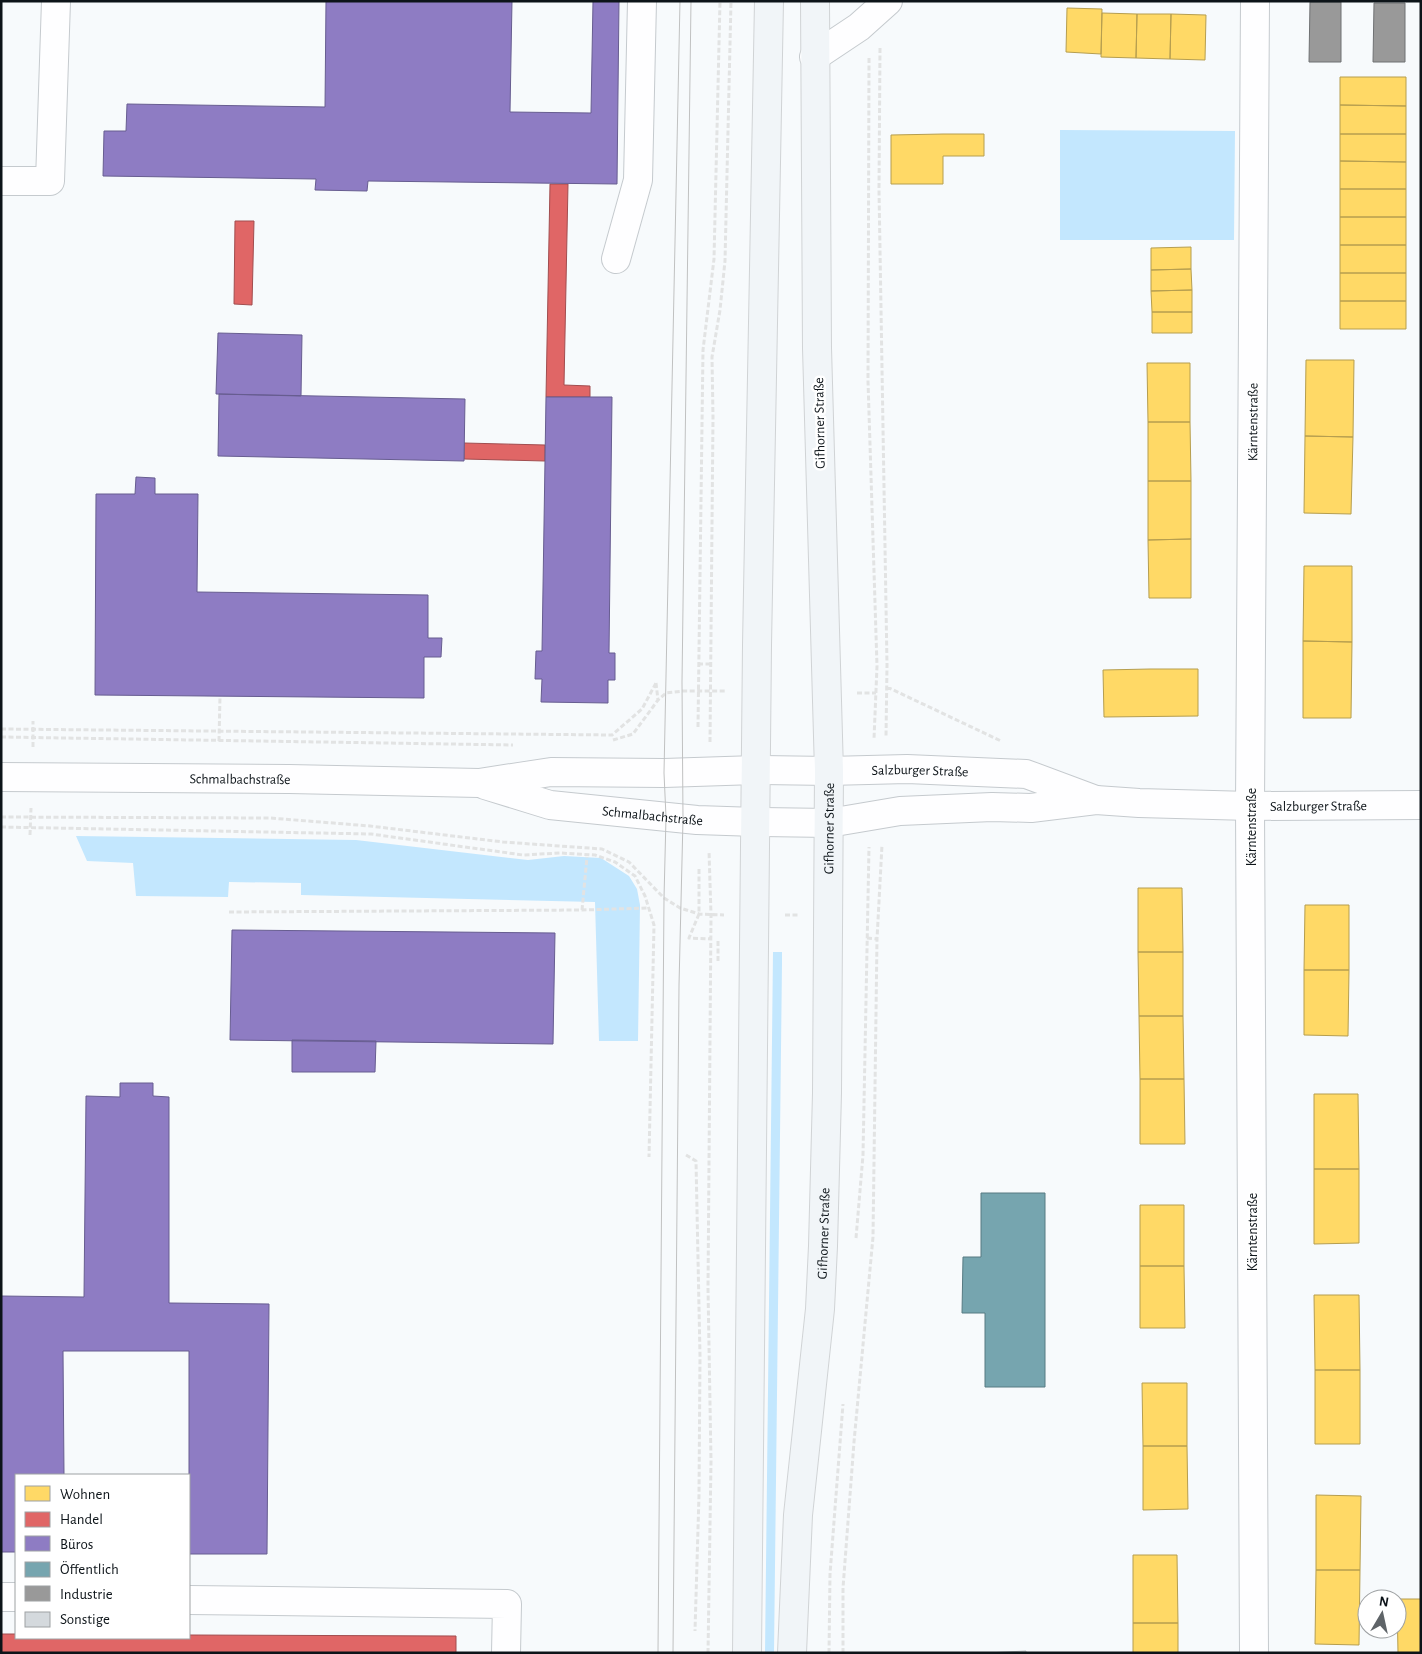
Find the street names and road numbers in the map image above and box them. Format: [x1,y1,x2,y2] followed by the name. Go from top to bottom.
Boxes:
[812,377,828,469] street label: Gifhorner Straße
[1246,383,1261,461] street label: Kärntenstraße
[871,763,969,780] street label: Salzburger Straße
[189,772,291,787] street label: Schmalbachstraße
[822,783,837,874] street label: Gifhorner Straße
[1245,788,1259,866] street label: Kärntenstraße
[1270,799,1367,814] street label: Salzburger Straße
[601,804,703,828] street label: Schmalbachstraße
[815,1187,833,1280] street label: Gifhorner Straße
[1246,1193,1260,1271] street label: Kärntenstraße

